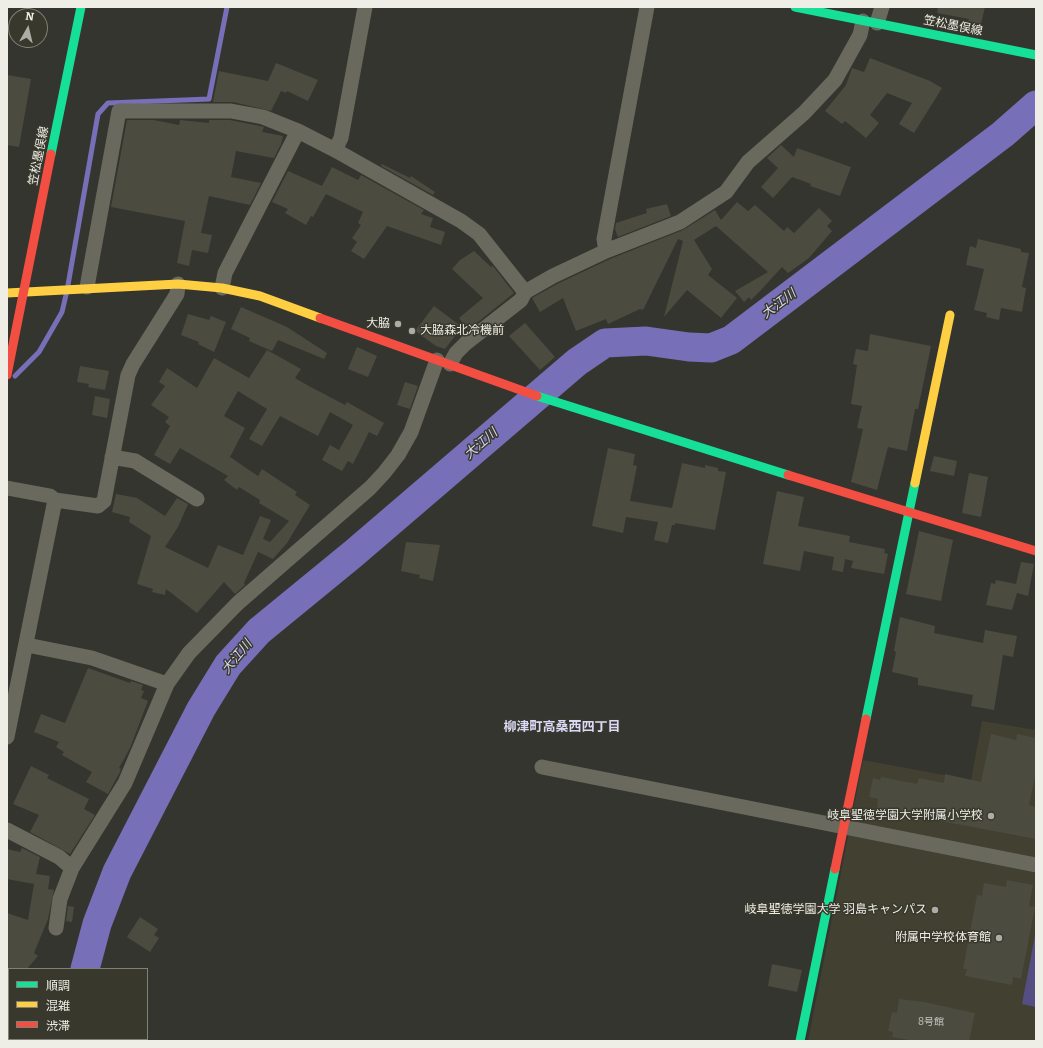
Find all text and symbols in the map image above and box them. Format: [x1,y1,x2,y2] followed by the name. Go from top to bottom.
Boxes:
[8,8,48,48] north arrow
[24,10,35,24] text: N
[922,13,984,39] street label: 笠松墨俣線
[26,125,52,187] street label: 笠松墨俣線
[759,286,799,322] water label: 大江川
[366,317,390,331] place label: 大脇
[393,319,403,329] marker: 大脇
[420,324,504,338] place label: 大脇森北冷機前
[407,326,417,336] marker: 大脇森北冷機前
[461,425,501,463] water label: 大江川
[219,637,255,677] water label: 大江川
[504,719,620,735] district label: 柳津町高桑西四丁目
[827,809,983,823] place label: 岐阜聖徳学園大学附属小学校
[986,811,996,821] marker: 岐阜聖徳学園大学附属小学校
[745,903,927,917] place label: 岐阜聖徳学園大学 羽島キャンパス
[930,905,940,915] marker: 岐阜聖徳学園大学 羽島キャンパス
[895,931,991,945] place label: 附属中学校体育館
[994,933,1004,943] marker: 附属中学校体育館
[8,968,148,1040] legend
[46,979,70,993] text: 順調
[46,999,70,1013] text: 混雑
[918,1016,944,1028] house number: 8号館
[46,1019,70,1033] text: 渋滞

